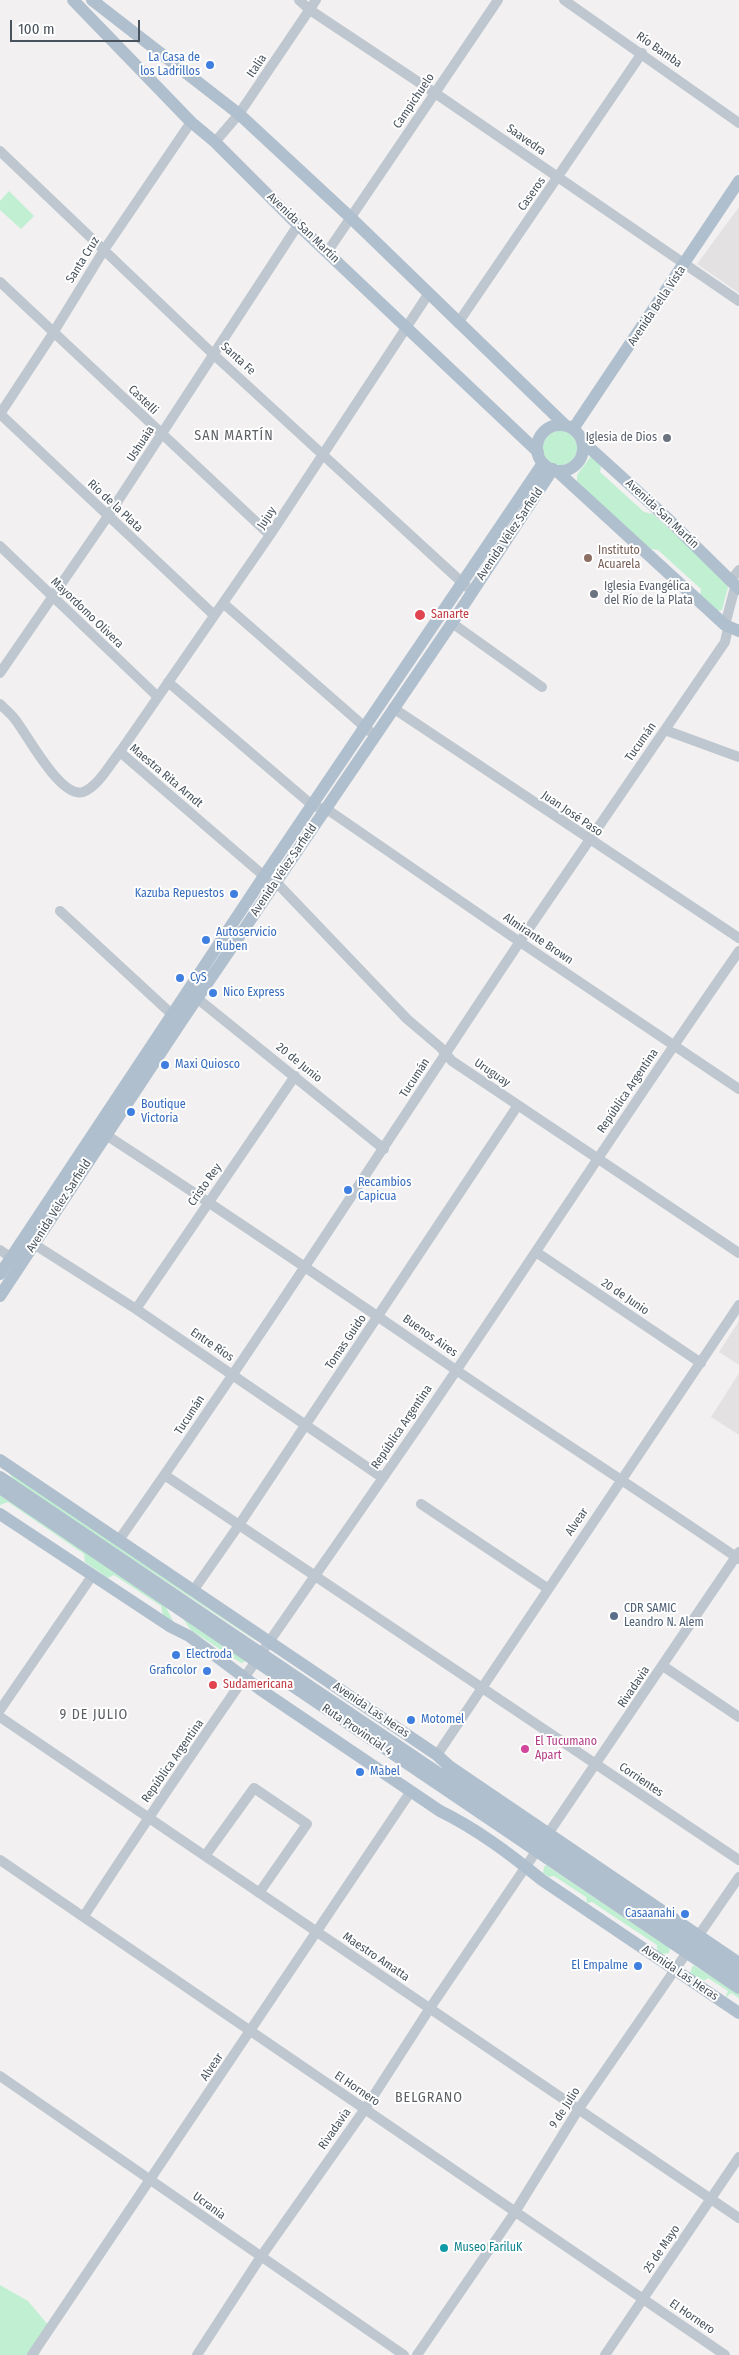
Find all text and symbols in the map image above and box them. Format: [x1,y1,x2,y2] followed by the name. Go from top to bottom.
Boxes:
[12,10,142,42] scale bar
[18,20,55,38] text: 100 m
[633,29,685,71] street label: Río Bamba
[140,51,200,79] place label: La Casa de los Ladrillos
[244,52,270,80] street label: Italia
[204,59,216,71] marker: La Casa de los Ladrillos
[390,71,438,131] street label: Campichuelo
[504,121,548,159] street label: Saavedra
[515,174,549,214] street label: Caseros
[264,190,342,266] street label: Avenida San Martín
[63,234,103,286] street label: Santa Cruz
[625,263,689,349] street label: Avenida Bella Vista
[218,340,258,378] street label: Santa Fe
[125,382,161,418] street label: Castelli
[124,424,158,464] street label: Ushuaia
[193,428,275,444] district label: SAN MARTÍN
[586,431,657,445] place label: Iglesia de Dios
[661,432,673,444] marker: Iglesia de Dios
[622,476,702,552] street label: Avenida San Martín
[84,477,146,535] street label: Rio de la Plata
[474,485,546,583] street label: Avenida Vélez Sarfield
[254,504,280,532] street label: Jujuy
[598,544,640,572] place label: Instituto Acuarela
[582,552,594,564] marker: Instituto Acuarela
[48,575,126,651] street label: Mayordomo Olivera
[604,580,693,608] place label: Iglesia Evangélica del Río de la Plata
[588,588,600,600] marker: Iglesia Evangélica del Río de la Plata
[413,608,427,622] marker: Sanarte
[431,608,469,622] place label: Sanarte
[622,720,660,764] street label: Tucumán
[126,741,206,811] street label: Maestra Rita Arndt
[539,788,605,840] street label: Juan José Paso
[248,821,320,919] street label: Avenida Vélez Sarfield
[135,887,224,901] place label: Kazuba Repuestos
[228,888,240,900] marker: Kazuba Repuestos
[500,910,576,968] street label: Almirante Brown
[216,926,277,954] place label: Autoservicio Ruben
[200,934,212,946] marker: Autoservicio Ruben
[190,971,207,985] place label: CyS
[174,972,186,984] marker: CyS
[223,986,285,1000] place label: Nico Express
[207,987,219,999] marker: Nico Express
[273,1040,325,1086] street label: 20 de Junio
[595,1046,661,1136] street label: República Argentina
[397,1056,433,1100] street label: Tucumán
[471,1056,513,1090] street label: Uruguay
[175,1058,240,1072] place label: Maxi Quiosco
[159,1059,171,1071] marker: Maxi Quiosco
[141,1098,186,1126] place label: Boutique Victoria
[125,1106,137,1118] marker: Boutique Victoria
[24,1157,94,1255] street label: Avenida Vélez Sarfield
[185,1161,225,1209] street label: Cristo Rey
[358,1176,411,1204] place label: Recambios Capicua
[342,1184,354,1196] marker: Recambios Capicua
[598,1276,652,1318] street label: 20 de Junio
[322,1312,370,1372] street label: Tomas Guido
[400,1312,460,1360] street label: Buenos Aires
[188,1325,236,1365] street label: Entre Ríos
[369,1382,435,1472] street label: República Argentina
[172,1393,208,1437] street label: Tucumán
[562,1505,592,1539] street label: Alvear
[624,1602,704,1630] place label: CDR SAMIC Leandro N. Alem
[608,1610,620,1622] marker: CDR SAMIC Leandro N. Alem
[186,1648,232,1662] place label: Electroda
[170,1649,182,1661] marker: Electroda
[615,1663,653,1711] street label: Rivadavia
[149,1664,197,1678] place label: Graficolor
[201,1665,213,1677] marker: Graficolor
[223,1678,293,1692] place label: Sudamericana
[207,1679,219,1691] marker: Sudamericana
[330,1679,412,1741] street label: Avenida Las Heras
[319,1701,395,1759] street label: Ruta Provincial 4
[58,1707,130,1723] district label: 9 DE JULIO
[421,1713,464,1727] place label: Motomel
[405,1714,417,1726] marker: Motomel
[139,1717,207,1805] street label: República Argentina
[535,1735,597,1763] place label: El Tucumano Apart
[519,1743,531,1755] marker: El Tucumano Apart
[616,1760,666,1800] street label: Corrientes
[370,1765,400,1779] place label: Mabel
[354,1766,366,1778] marker: Mabel
[625,1907,675,1921] place label: Casaanahi
[679,1908,691,1920] marker: Casaanahi
[340,1929,412,1985] street label: Maestro Amatta
[639,1942,721,2004] street label: Avenida Las Heras
[571,1959,628,1973] place label: El Empalme
[632,1960,644,1972] marker: El Empalme
[197,2050,227,2084] street label: Alvear
[332,2069,382,2109] street label: El Hornero
[546,2085,584,2131] street label: 9 de Julio
[394,2090,464,2106] district label: BELGRANO
[316,2106,354,2152] street label: Rivadavia
[190,2189,228,2223] street label: Ucrania
[641,2222,683,2276] street label: 25 de Mayo
[454,2241,522,2255] place label: Museo FariluK
[438,2242,450,2254] marker: Museo FariluK
[667,2297,717,2337] street label: El Hornero

